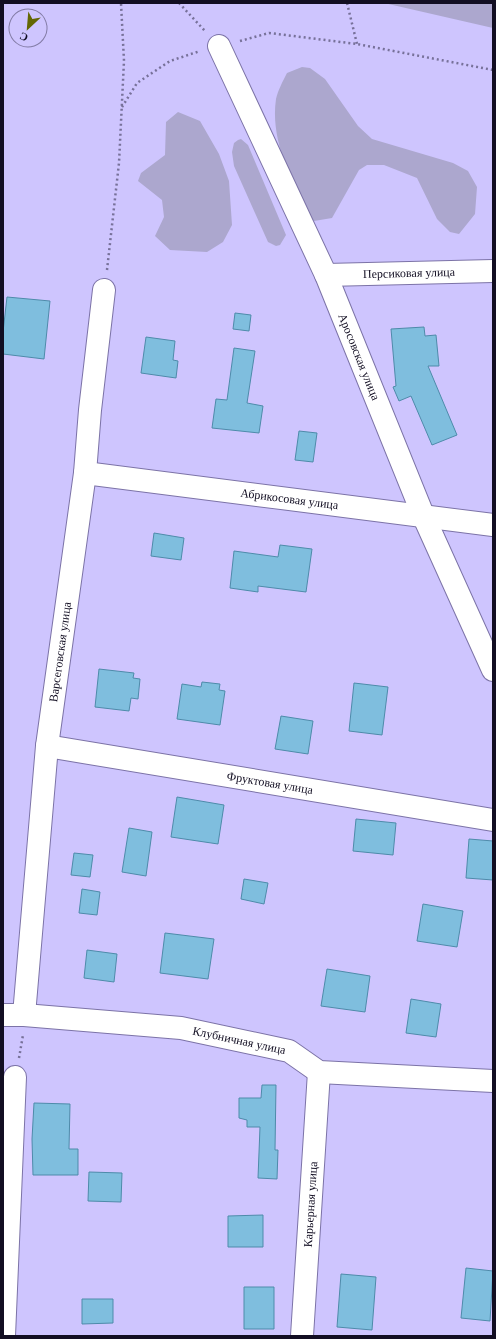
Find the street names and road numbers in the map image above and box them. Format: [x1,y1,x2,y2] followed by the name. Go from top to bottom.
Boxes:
[363,265,456,281] street label: Персиковая улица
[335,311,383,403] street label: Аросовская улица
[240,486,340,512] street label: Абрикосовая улица
[46,600,74,703] street label: Варсеговская улица
[226,769,315,797] street label: Фруктовая улица
[191,1024,288,1057] street label: Клубничная улица
[301,1160,320,1248] street label: Карьерная улица

